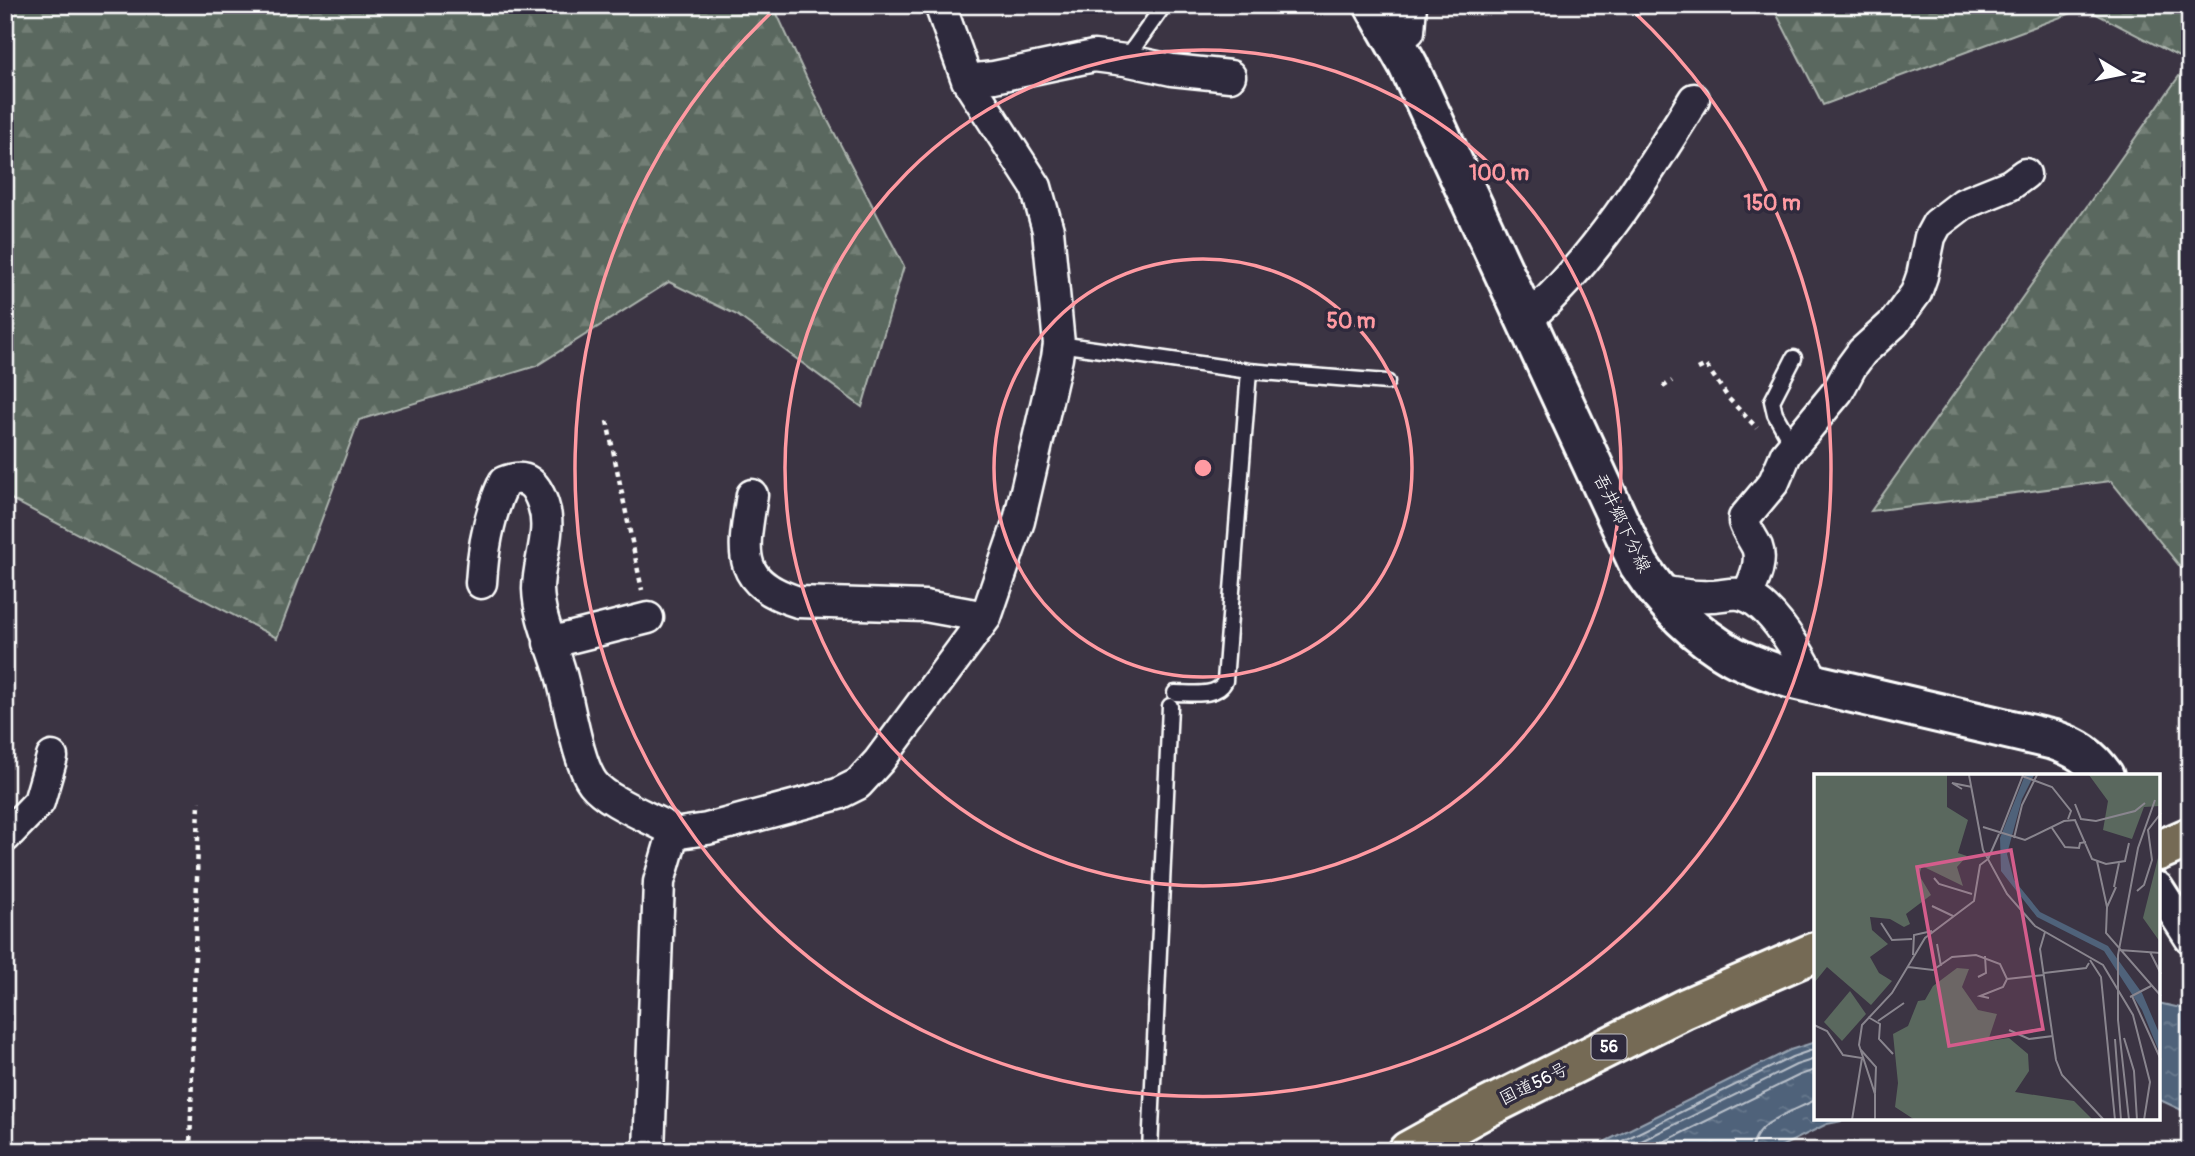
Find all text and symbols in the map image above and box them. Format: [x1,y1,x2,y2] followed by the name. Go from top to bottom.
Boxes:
[2086,38,2156,108] north arrow
[2125,68,2151,85] text: N
[1469,160,1529,187] text: 100 m
[1743,190,1801,217] text: 150 m
[1327,308,1376,335] text: 50 m
[1191,456,1215,480] centre of rings
[1588,469,1656,577] street label: 吾井郷下分線
[1814,774,2160,1121] inset map
[1592,1035,1626,1060] road number: 56
[1496,1057,1572,1111] street label: 国道56号

